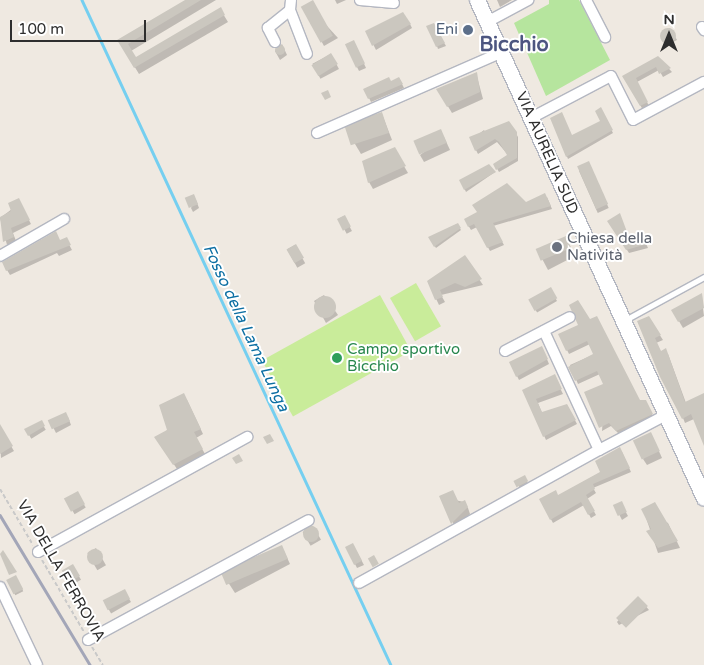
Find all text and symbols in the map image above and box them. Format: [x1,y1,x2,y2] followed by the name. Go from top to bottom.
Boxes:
[12,10,149,42] scale bar
[644,10,694,60] north arrow
[663,11,675,28] text: N
[18,20,64,38] text: 100 m
[436,21,458,39] place label: Eni
[462,24,474,36] marker: Eni
[479,33,549,57] district label: Bicchio
[512,89,582,217] street label: VIA AURELIA SUD
[567,229,652,264] place label: Chiesa della Natività
[199,241,293,415] water label: Fosso della Lama Lunga
[551,241,563,253] marker: Chiesa della Natività
[347,340,460,375] place label: Campo sportivo Bicchio
[331,352,343,364] marker: Campo sportivo Bicchio
[13,497,109,645] street label: VIA DELLA FERROVIA

